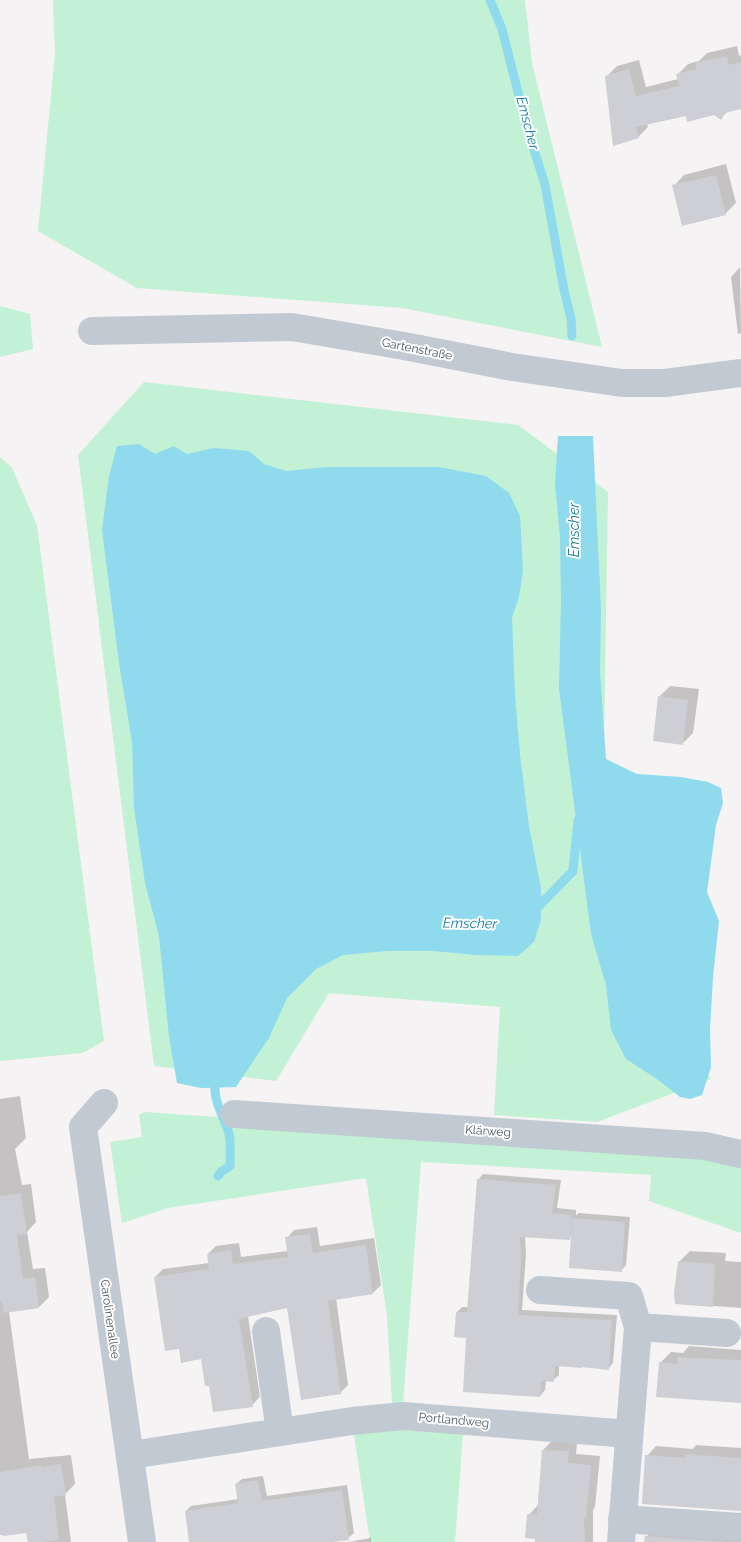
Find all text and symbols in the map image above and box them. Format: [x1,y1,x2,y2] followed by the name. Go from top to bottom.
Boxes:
[513,95,543,153] water label: Emscher
[381,335,453,363] street label: Gartenstraße
[566,502,582,557] water label: Emscher
[443,915,499,931] water label: Emscher
[465,1122,511,1140] street label: Klärweg
[98,1278,122,1360] street label: Carolinenallee
[418,1410,490,1430] street label: Portlandweg

